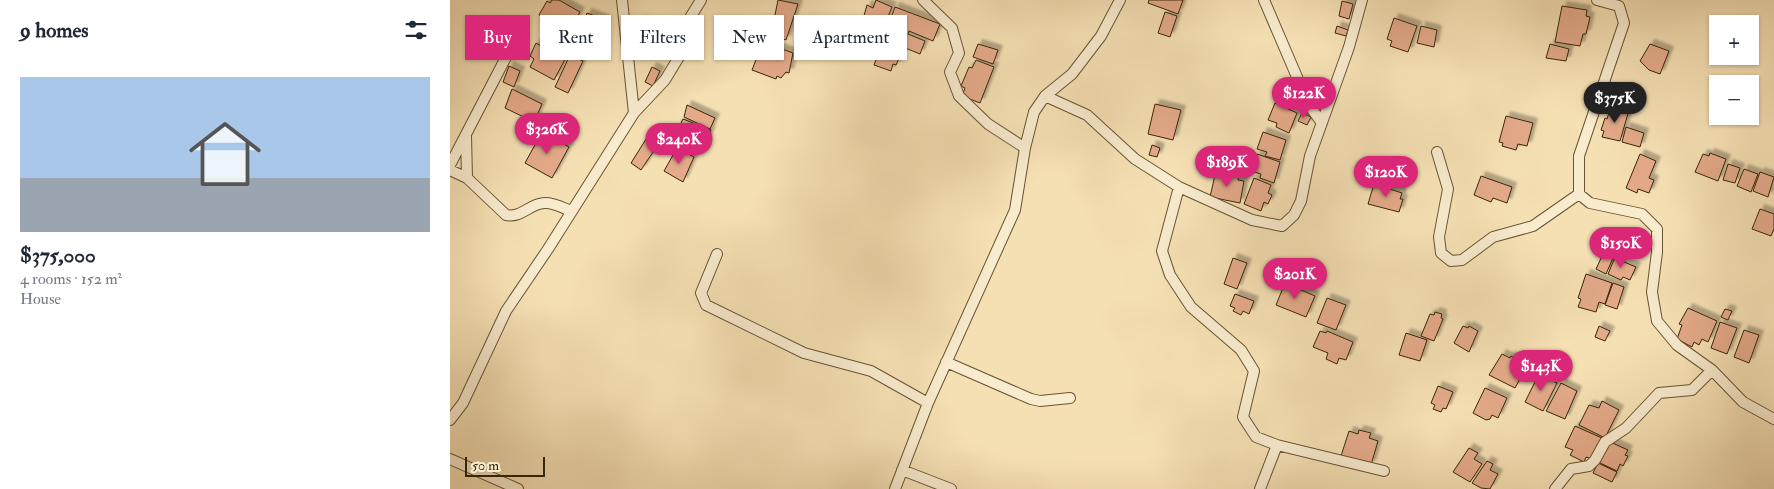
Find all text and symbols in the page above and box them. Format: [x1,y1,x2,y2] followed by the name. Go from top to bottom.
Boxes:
[465,15,530,60] chip: Buy
[540,15,611,60] chip: Rent
[621,15,704,60] chip: Filters
[714,15,784,60] chip: New
[794,15,907,60] chip: Apartment
[1709,15,1759,125] map controls
[1709,15,1759,65] button: +
[402,16,430,44] icon: filters
[20,17,89,44] text: 9 homes
[1709,75,1759,125] button: −
[1269,76,1339,119] pin: $122K
[1580,82,1650,124] pin: $375K
[1283,83,1325,103] text: $122K
[1595,88,1635,108] text: $375K
[180,109,270,199] icon: home
[512,112,582,155] pin: $326K
[526,119,568,139] text: $326K
[644,122,714,165] pin: $240K
[656,129,702,149] text: $240K
[1192,146,1262,188] pin: $189K
[1206,152,1248,172] text: $189K
[1351,156,1421,198] pin: $120K
[1365,162,1407,182] text: $120K
[1586,226,1656,269] pin: $150K
[1601,233,1642,253] text: $150K
[20,242,96,269] text: $375,000
[1260,258,1330,300] pin: $201K
[1274,264,1316,284] text: $201K
[20,269,122,289] text: 4 rooms · 152 m²
[20,289,61,309] text: House
[1506,350,1576,392] pin: $143K
[1521,356,1561,376] text: $143K
[465,454,545,477] scale bar
[472,457,499,474] text: 50 m

